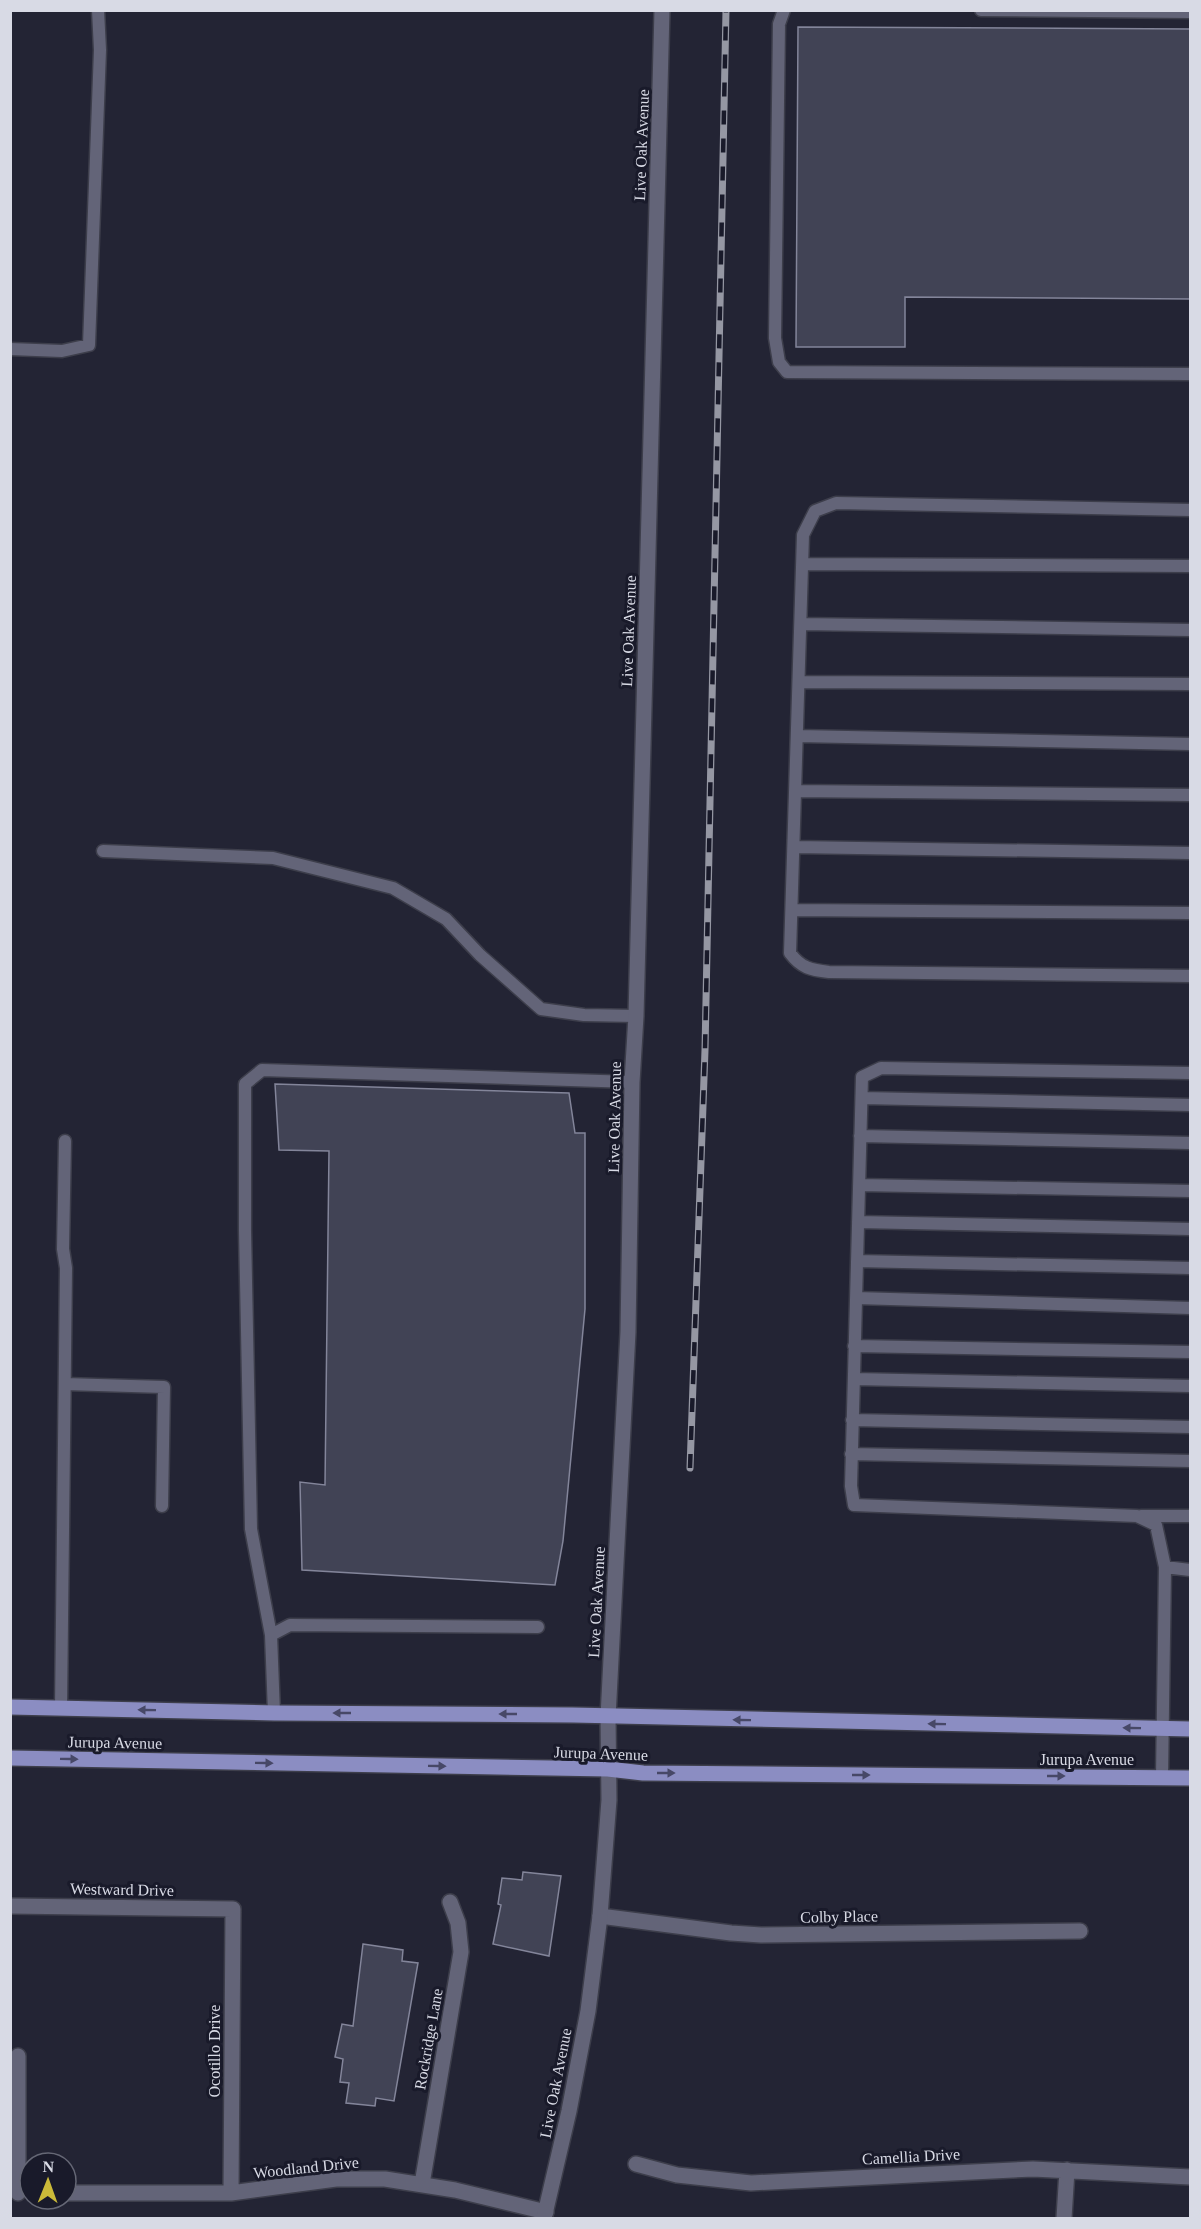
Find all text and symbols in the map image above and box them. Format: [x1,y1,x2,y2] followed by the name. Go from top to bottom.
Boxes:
[631,89,652,201] street label: Live Oak Avenue
[618,575,639,687] street label: Live Oak Avenue
[605,1061,624,1173] street label: Live Oak Avenue
[585,1546,608,1658] street label: Live Oak Avenue
[137,1705,156,1715] one-way arrow
[332,1709,351,1718] one-way arrow
[498,1710,517,1719] one-way arrow
[733,1715,752,1725] one-way arrow
[928,1719,947,1729] one-way arrow
[1123,1724,1142,1733] one-way arrow
[68,1733,162,1753] street label: Jurupa Avenue
[554,1743,648,1765] street label: Jurupa Avenue
[1040,1751,1134,1769] street label: Jurupa Avenue
[59,1754,78,1764] one-way arrow
[254,1758,273,1767] one-way arrow
[427,1761,446,1771] one-way arrow
[656,1768,675,1778] one-way arrow
[851,1770,870,1779] one-way arrow
[1046,1771,1065,1781] one-way arrow
[70,1880,174,1899] street label: Westward Drive
[800,1907,878,1927] street label: Colby Place
[411,1987,447,2091] street label: Rockridge Lane
[206,2005,223,2097] street label: Ocotillo Drive
[536,2027,574,2140] street label: Live Oak Avenue
[862,2145,960,2168] street label: Camellia Drive
[18,2151,78,2211] north arrow
[253,2154,360,2181] street label: Woodland Drive
[42,2158,55,2175] text: N

